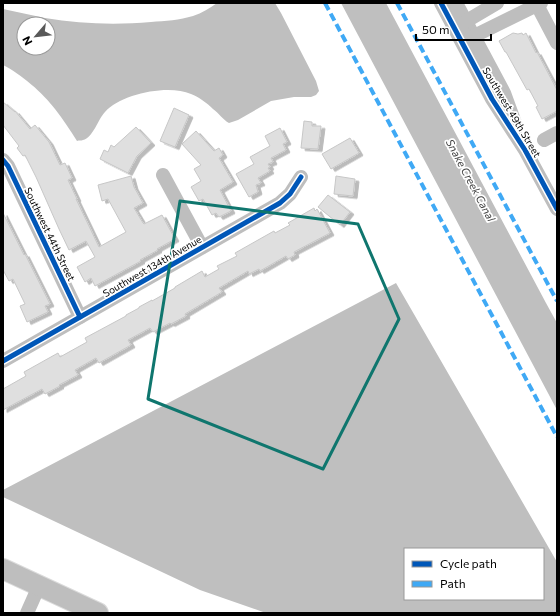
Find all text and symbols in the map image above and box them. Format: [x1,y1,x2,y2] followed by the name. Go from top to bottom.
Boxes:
[16,16,56,56] north arrow
[416,16,491,42] scale bar
[422,22,450,36] text: 50 m
[19,34,34,48] text: N
[480,65,544,159] street label: Southwest 49th Street
[444,136,498,224] water label: Snake Creek Canal
[22,185,78,283] street label: Southwest 44th Street
[101,233,203,299] street label: Southwest 134th Avenue
[404,548,544,600] legend
[440,556,497,570] text: Cycle path
[440,576,466,590] text: Path

